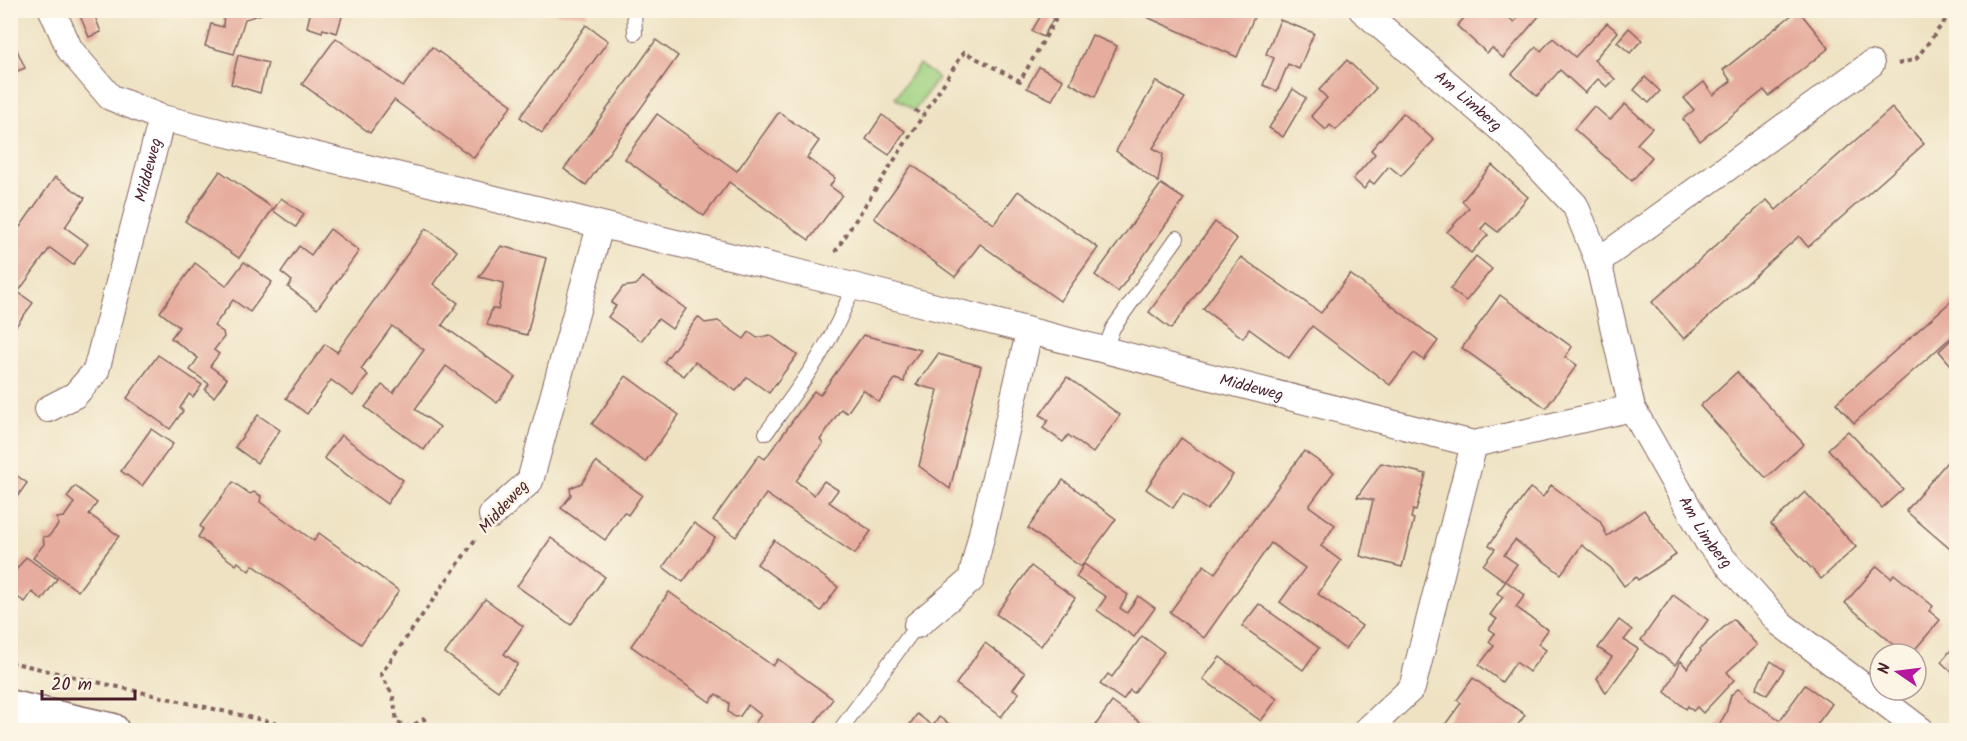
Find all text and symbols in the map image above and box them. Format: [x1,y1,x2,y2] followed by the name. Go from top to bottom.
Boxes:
[1429,65,1508,138] street label: Am Limberg
[128,135,169,205] street label: Middeweg
[1217,367,1286,408] street label: Middeweg
[473,474,535,540] street label: Middeweg
[1672,492,1738,574] street label: Am Limberg
[1868,642,1928,702] north arrow
[1872,661,1898,677] text: N
[42,663,135,701] scale bar
[51,671,92,700] text: 20 m

